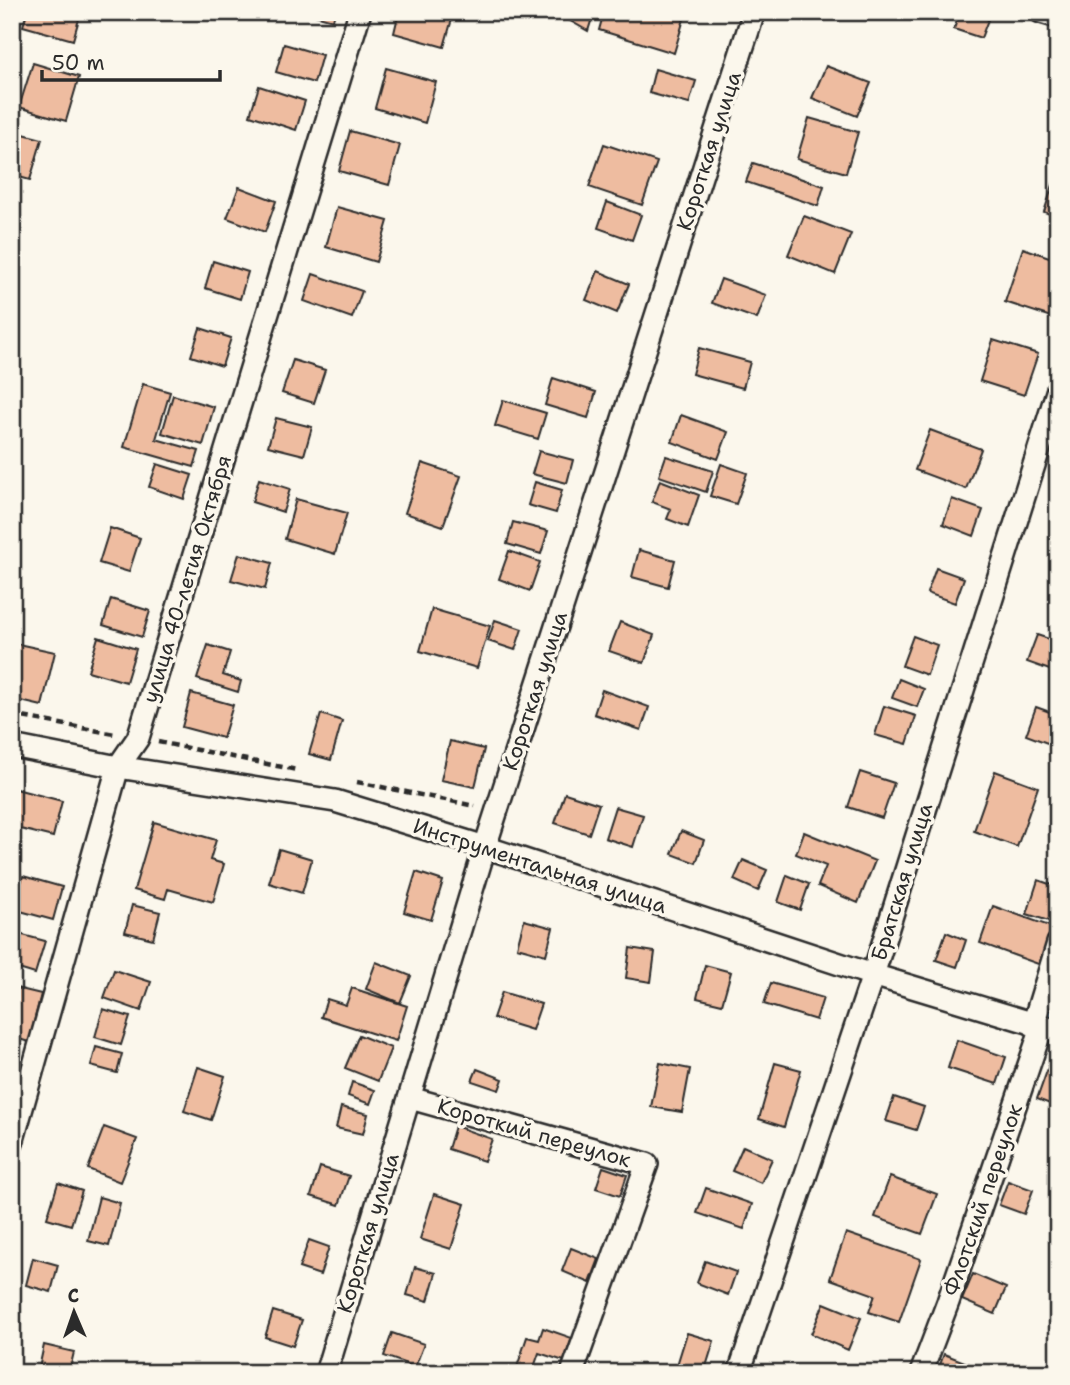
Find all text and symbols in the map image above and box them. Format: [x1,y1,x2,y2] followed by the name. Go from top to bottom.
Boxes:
[42,38,220,82] scale bar
[52,49,105,77] text: 50 m
[670,68,748,234] street label: Короткая улица
[136,452,238,706] street label: улица 40-летия Октября
[496,608,574,774] street label: Короткая улица
[865,800,939,964] street label: Братская улица
[410,812,670,920] street label: Инструментальная улица
[434,1092,634,1174] street label: Короткий переулок
[937,1100,1029,1300] street label: Флотский переулок
[330,1150,406,1316] street label: Короткая улица
[38,1276,108,1346] north arrow
[67,1283,80,1308] text: С

